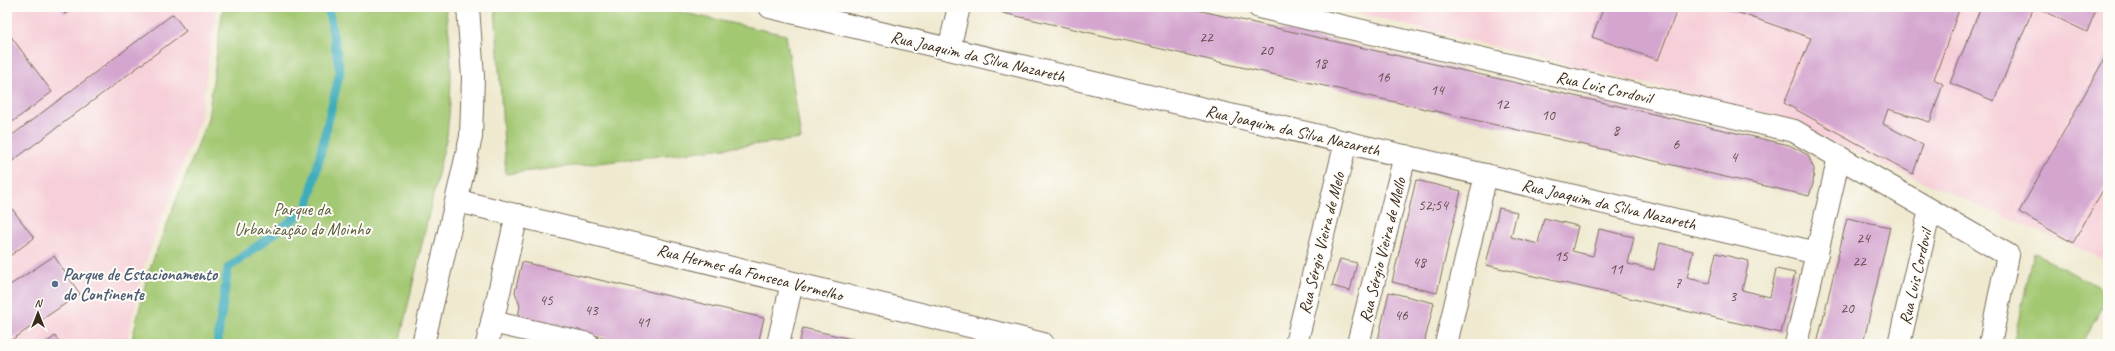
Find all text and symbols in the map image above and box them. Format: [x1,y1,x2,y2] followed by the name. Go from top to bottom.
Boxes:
[889,26,1067,87] street label: Rua Joaquim da Silva Nazareth
[1199,28,1214,47] house number: 22
[1259,41,1274,60] house number: 20
[1313,54,1328,73] house number: 18
[1554,66,1657,109] street label: Rua Luis Cordovil
[1376,68,1391,87] house number: 16
[1430,81,1445,100] house number: 14
[1495,95,1510,114] house number: 12
[1204,100,1382,161] street label: Rua Joaquim da Silva Nazareth
[1541,106,1556,125] house number: 10
[1613,121,1621,140] house number: 8
[1673,135,1681,154] house number: 6
[1731,148,1739,167] house number: 4
[1294,169,1350,316] street label: Rua Sérgio Vieira de Melo
[1520,174,1698,235] street label: Rua Joaquim da Silva Nazareth
[1354,175,1411,325] street label: Rua Sérgio Vieira de Mello
[1418,196,1449,215] house number: 52;54
[234,199,372,240] park label: Parque da Urbanização do Moinho
[1894,224,1937,327] street label: Rua Luis Cordovil
[1856,229,1871,248] house number: 24
[655,239,847,306] street label: Rua Hermes da Fonseca Vermelho
[1554,247,1569,266] house number: 15
[1852,252,1867,271] house number: 22
[1412,253,1427,272] house number: 48
[1609,260,1624,279] house number: 11
[63,264,219,305] place label: Parque de Estacionamento do Continente
[1675,274,1683,293] house number: 7
[50,279,60,289] marker: Parque de Estacionamento do Continente
[1730,287,1738,306] house number: 3
[539,291,554,310] house number: 45
[18,293,58,333] north arrow
[35,296,44,310] text: N
[1840,299,1855,318] house number: 20
[584,301,599,320] house number: 43
[1394,306,1409,325] house number: 46
[636,313,651,332] house number: 41

